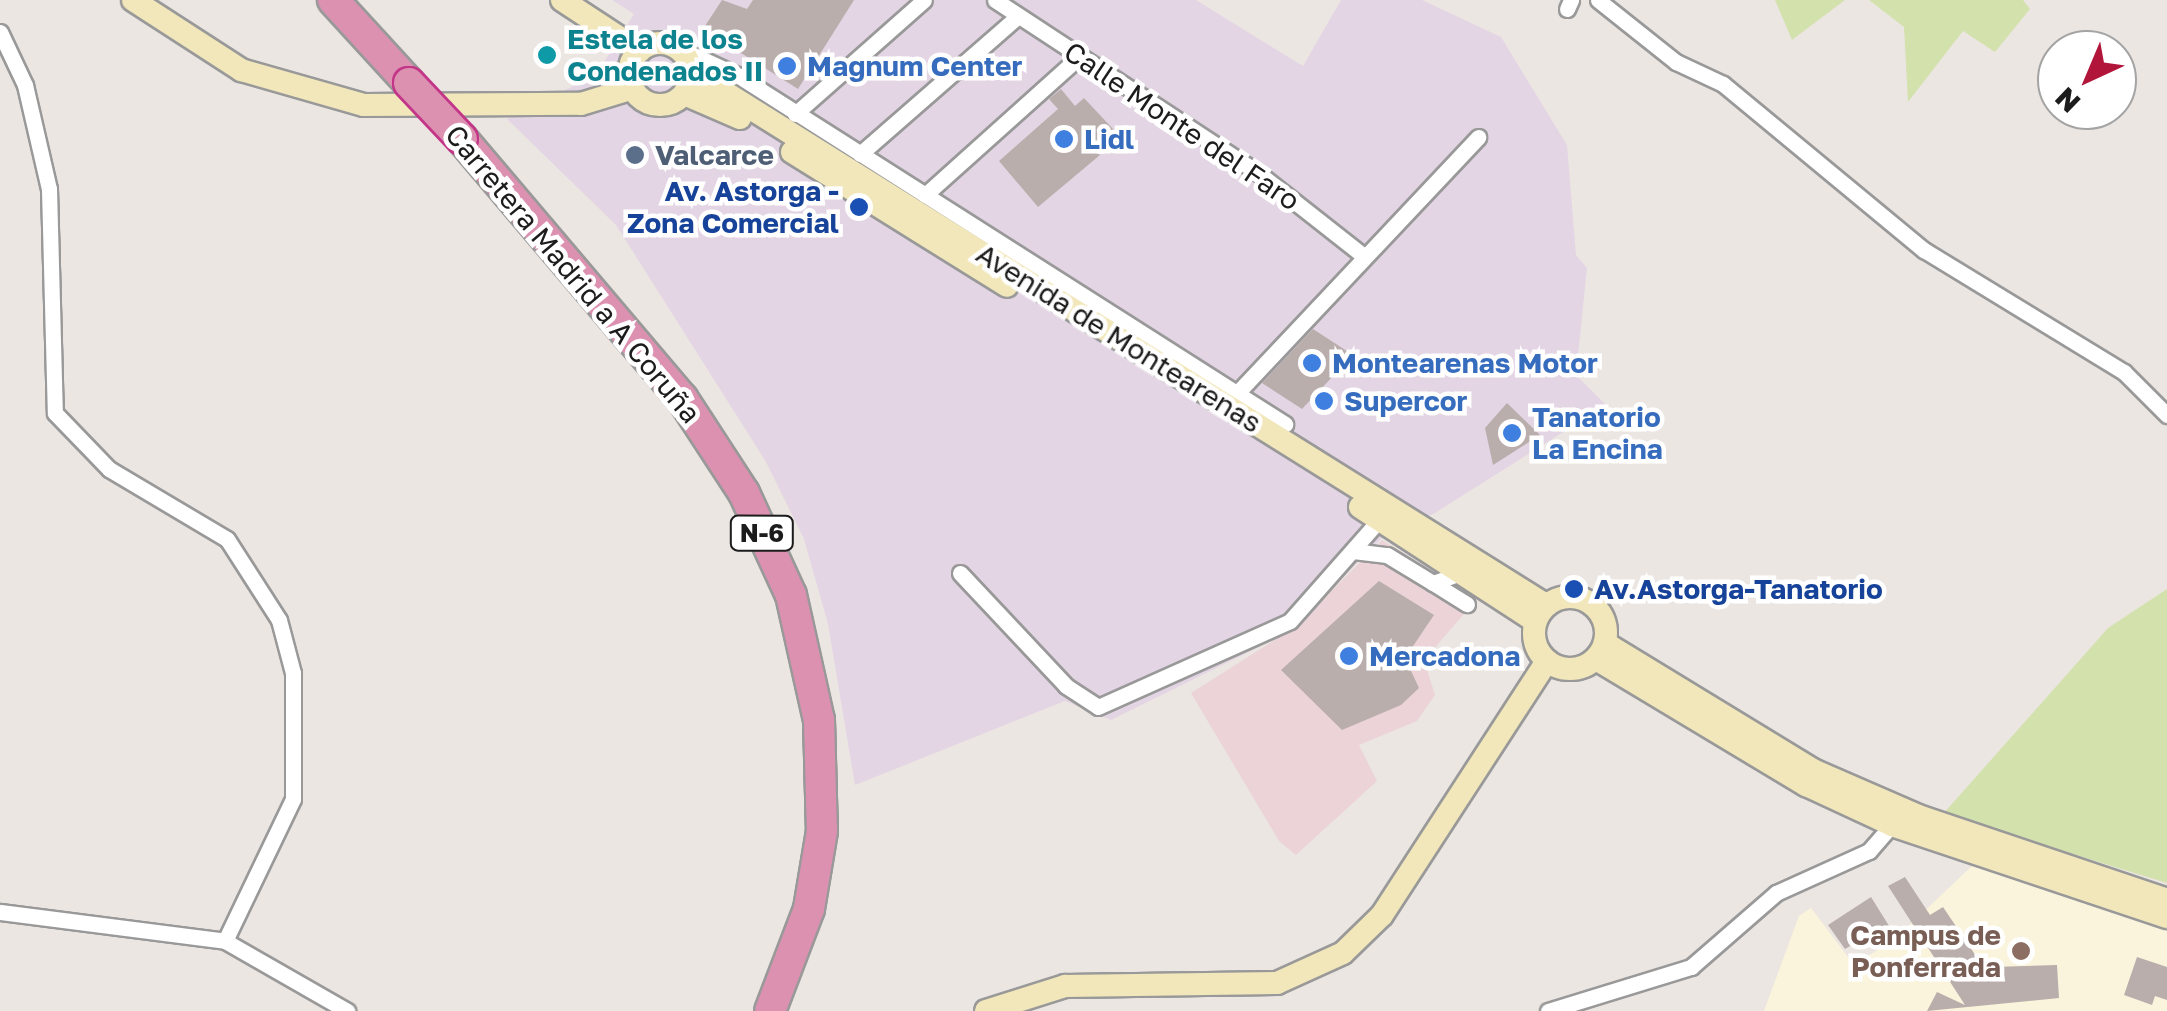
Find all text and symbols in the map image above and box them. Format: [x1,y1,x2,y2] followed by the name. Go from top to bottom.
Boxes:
[567,22,763,88] place label: Estela de los Condenados II
[2037,30,2137,130] north arrow
[1058,35,1306,217] street label: Calle Monte del Faro
[536,44,558,66] marker: Estela de los Condenados II
[807,49,1022,83] place label: Magnum Center
[776,55,798,77] marker: Magnum Center
[2048,81,2086,120] text: N
[438,118,708,430] street label: Carretera Madrid a A Coruña
[1084,122,1134,156] place label: Lidl
[1053,128,1075,150] marker: Lidl
[655,138,774,172] place label: Valcarce
[624,144,646,166] marker: Valcarce
[627,174,839,240] place label: Av. Astorga - Zona Comercial
[848,196,870,218] marker: Av. Astorga - Zona Comercial
[970,236,1268,440] street label: Avenida de Montearenas
[1332,346,1598,380] place label: Montearenas Motor
[1301,352,1323,374] marker: Montearenas Motor
[1344,384,1467,418] place label: Supercor
[1313,390,1335,412] marker: Supercor
[1532,400,1663,466] place label: Tanatorio La Encina
[1501,422,1523,444] marker: Tanatorio La Encina
[730,513,794,553] road number: N-6
[1594,572,1883,606] place label: Av.Astorga-Tanatorio
[1563,578,1585,600] marker: Av.Astorga-Tanatorio
[1369,639,1520,673] place label: Mercadona
[1338,645,1360,667] marker: Mercadona
[1850,918,2001,984] place label: Campus de Ponferrada
[2010,940,2032,962] marker: Campus de Ponferrada

